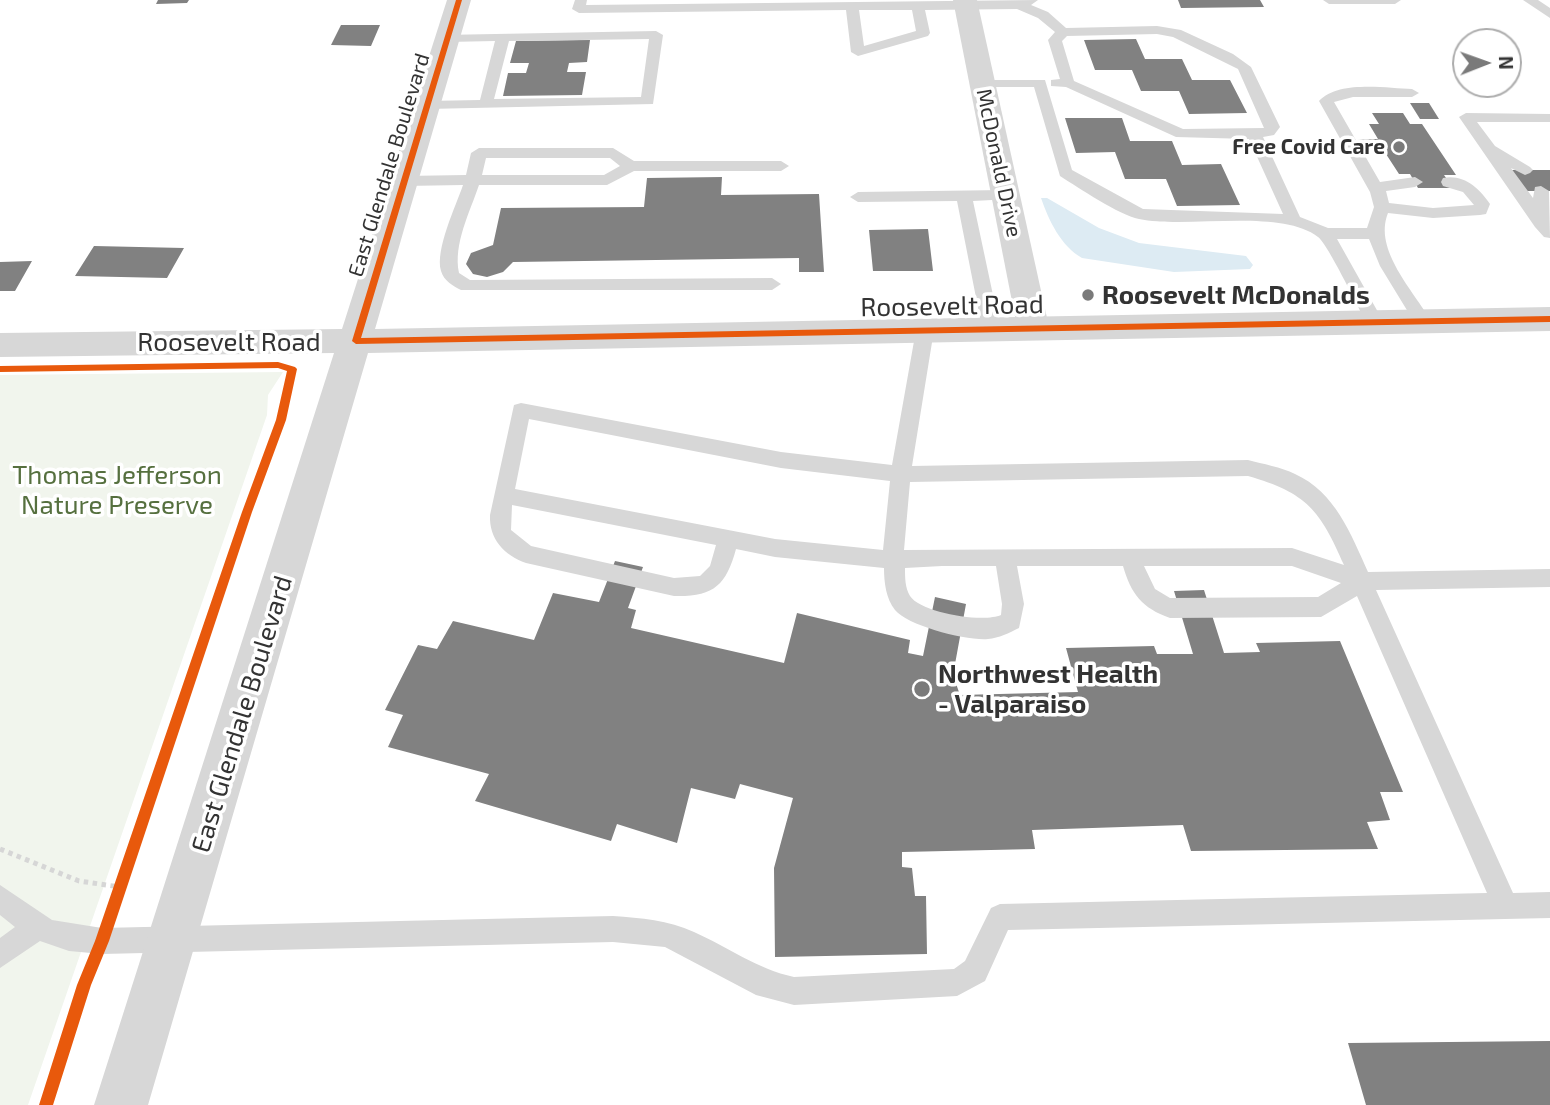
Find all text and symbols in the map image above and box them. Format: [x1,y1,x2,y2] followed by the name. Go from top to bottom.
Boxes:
[1452,28,1522,98] north arrow
[343,50,435,280] street label: East Glendale Boulevard
[1495,56,1518,70] text: N
[971,86,1027,240] street label: McDonald Drive
[1232,134,1385,160] place label: Free Covid Care
[1391,139,1407,155] marker: Free Covid Care
[1102,279,1370,311] place label: Roosevelt McDonalds
[1080,287,1096,303] marker: Roosevelt McDonalds
[860,289,1044,323] street label: Roosevelt Road
[137,326,321,358] street label: Roosevelt Road
[12,459,222,520] park label: Thomas Jefferson Nature Preserve
[185,572,299,856] street label: East Glendale Boulevard
[938,658,1158,720] place label: Northwest Health - Valparaiso
[912,679,932,699] marker: Northwest Health - Valparaiso

